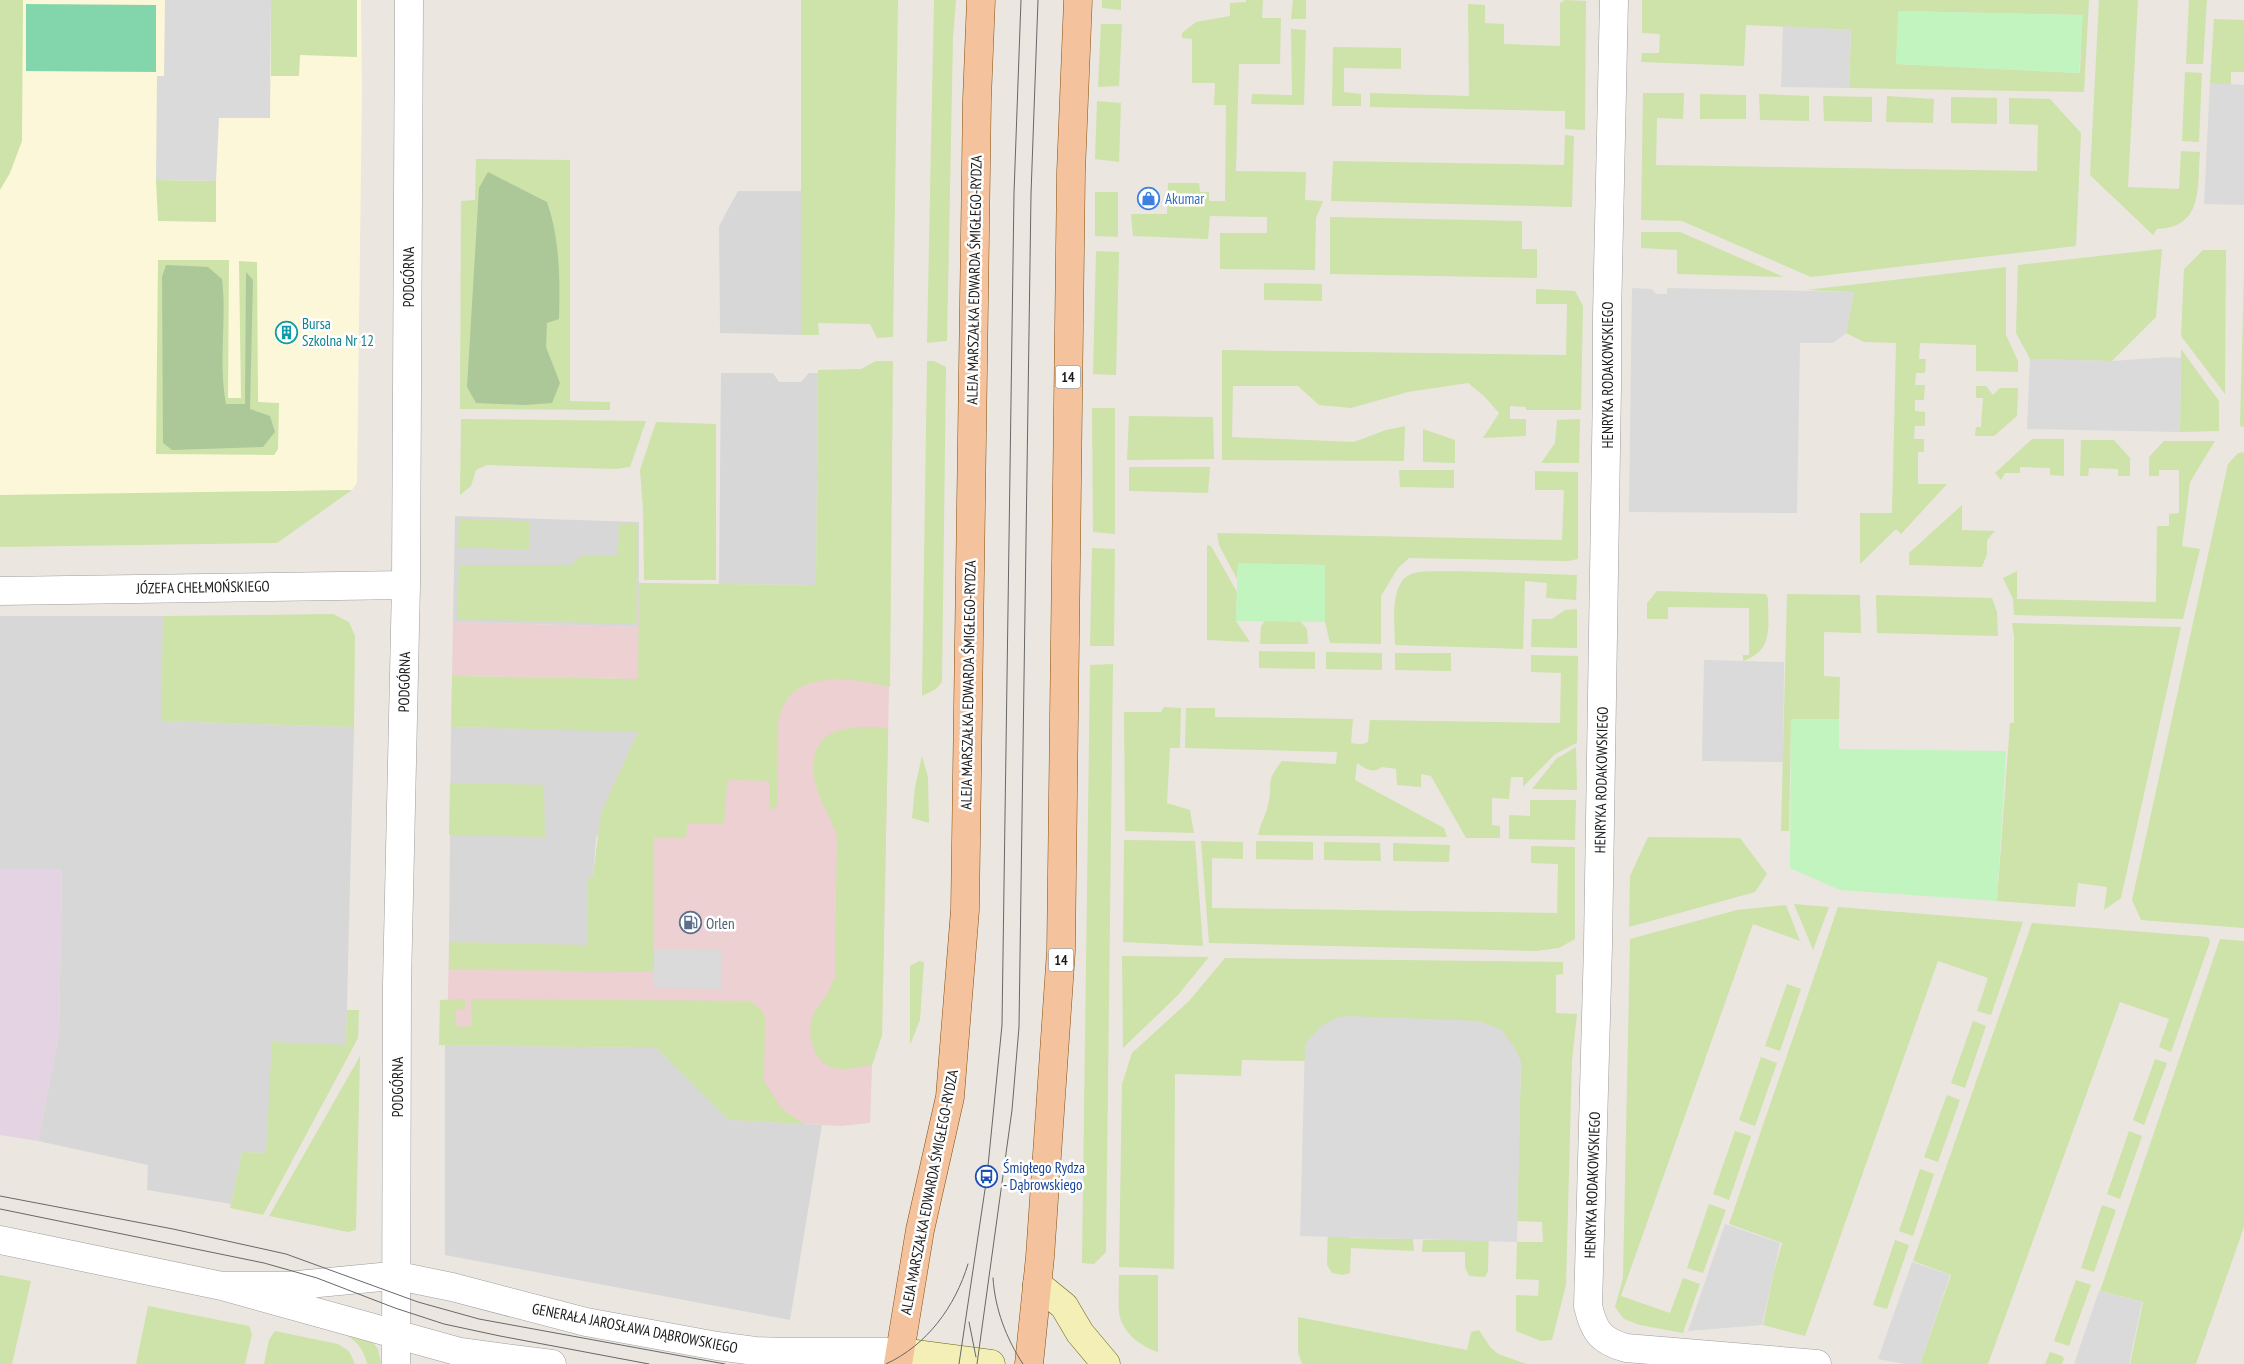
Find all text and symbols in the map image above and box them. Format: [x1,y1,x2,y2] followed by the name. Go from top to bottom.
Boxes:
[962,154,986,405] street label: ALEJA MARSZAŁKA EDWARDA ŚMIGŁEGO-RYDZA
[1137,186,1161,210] shop icon: Akumar
[1165,189,1205,208] place label: Akumar
[399,246,418,307] street label: PODGÓRNA
[1598,302,1617,448] street label: HENRYKA RODAKOWSKIEGO
[302,314,374,350] place label: Bursa Szkolna Nr 12
[274,320,298,344] building icon: Bursa Szkolna Nr 12
[1056,366,1080,388] road number: 14
[956,559,980,810] street label: ALEJA MARSZAŁKA EDWARDA ŚMIGŁEGO-RYDZA
[135,576,270,598] street label: JÓZEFA CHEŁMOŃSKIEGO
[394,651,414,712] street label: PODGÓRNA
[1590,706,1612,854] street label: HENRYKA RODAKOWSKIEGO
[678,911,702,935] fuel station icon: Orlen
[706,914,735,933] place label: Orlen
[1048,948,1074,972] road number: 14
[388,1056,407,1117] street label: PODGÓRNA
[896,1067,962,1316] street label: ALEJA MARSZAŁKA EDWARDA ŚMIGŁEGO-RYDZA
[1580,1111,1604,1259] street label: HENRYKA RODAKOWSKIEGO
[1003,1158,1085,1194] place label: Śmigłego Rydza - Dąbrowskiego
[975,1164,999,1188] bus stop icon: Śmigłego Rydza - Dąbrowskiego
[531,1299,739,1357] street label: GENERAŁA JAROSŁAWA DĄBROWSKIEGO

